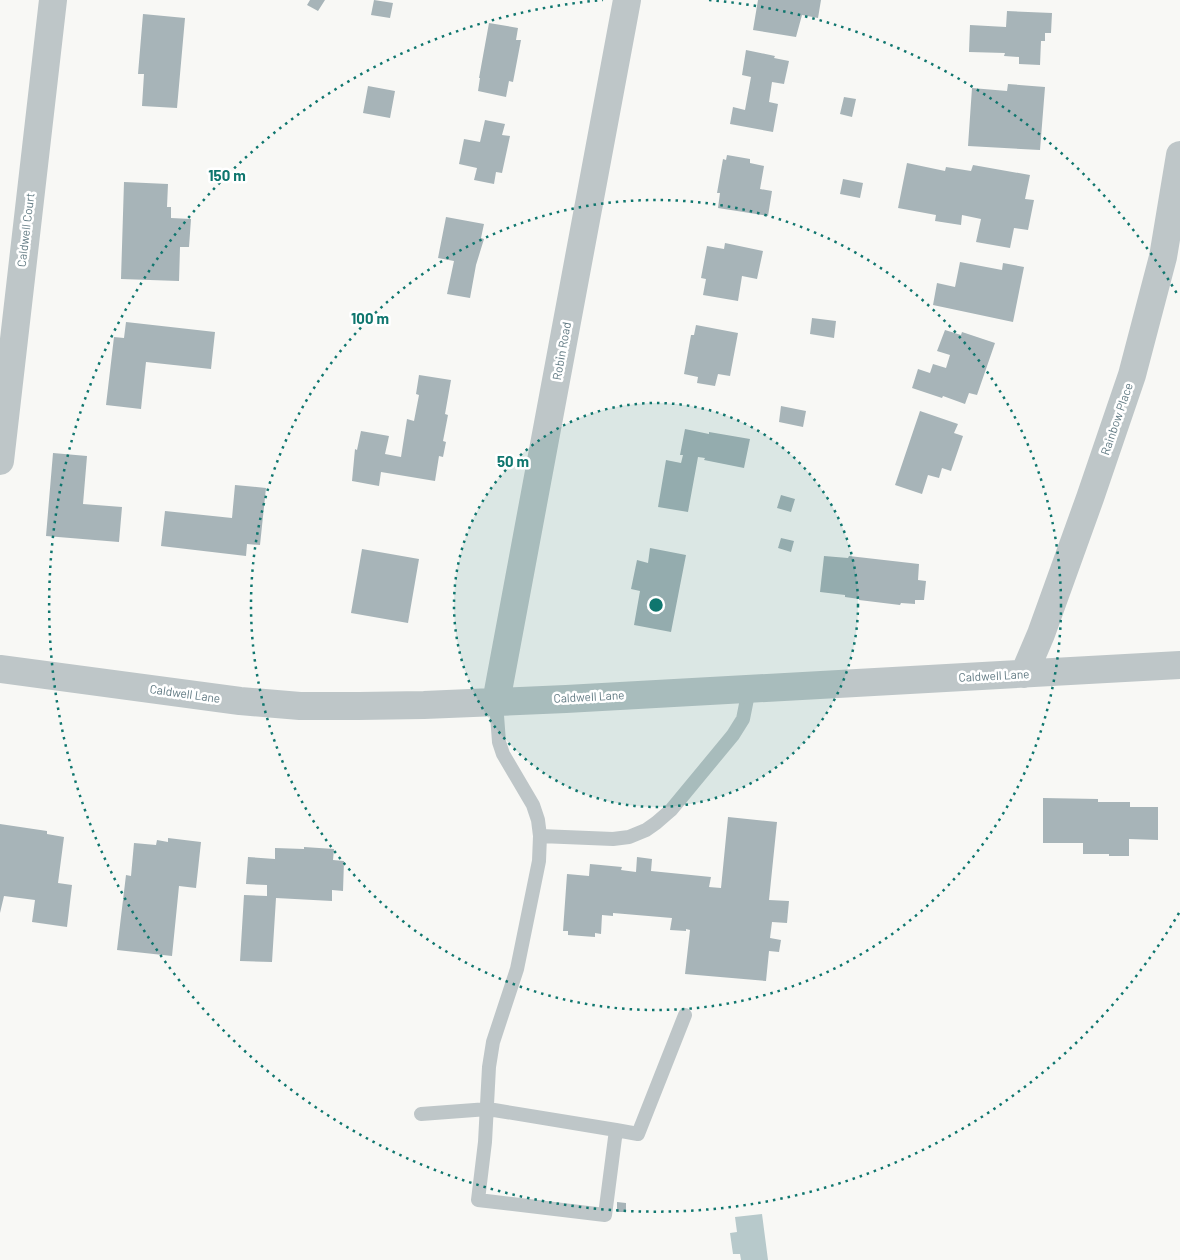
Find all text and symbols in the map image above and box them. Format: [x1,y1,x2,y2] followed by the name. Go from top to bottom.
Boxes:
[208,166,246,184] text: 150 m
[14,192,36,268] street label: Caldwell Court
[351,309,389,327] text: 100 m
[549,321,573,381] street label: Robin Road
[1097,381,1135,457] street label: Rainbow Place
[497,452,529,470] text: 50 m
[647,596,665,614] centre of rings
[958,666,1030,684] street label: Caldwell Lane
[149,681,221,705] street label: Caldwell Lane
[553,687,625,705] street label: Caldwell Lane

